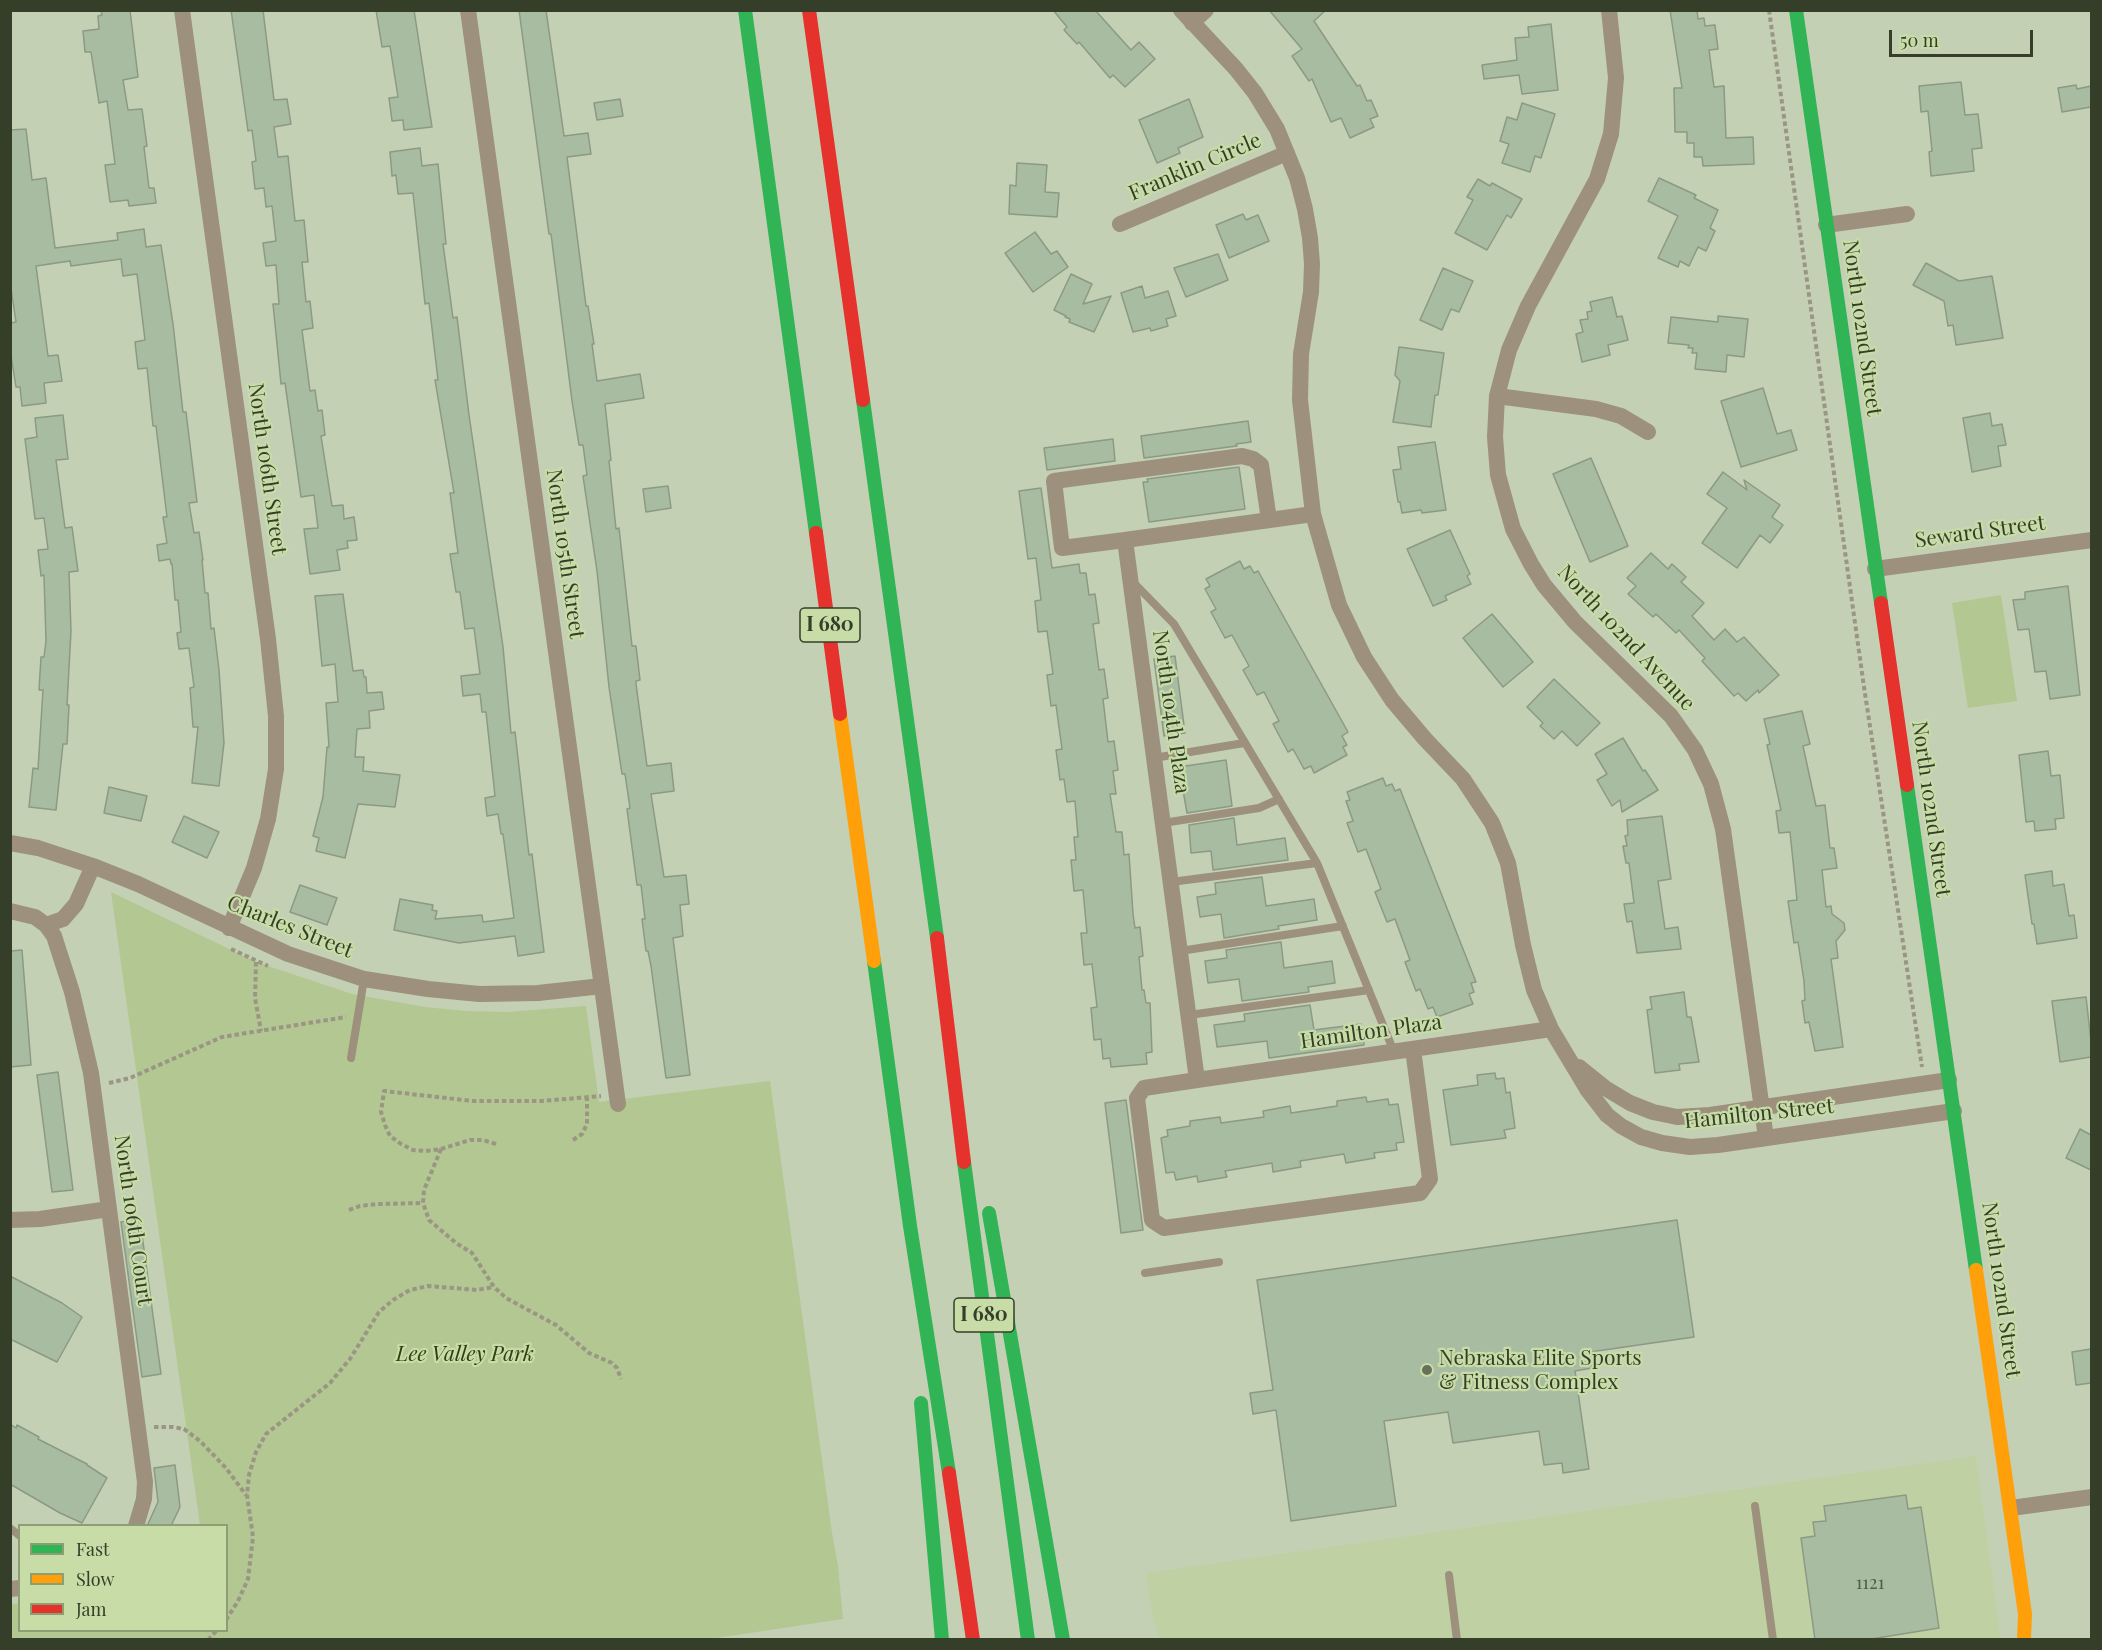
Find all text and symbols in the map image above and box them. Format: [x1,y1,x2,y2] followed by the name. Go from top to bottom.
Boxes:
[1892,18,2036,56] scale bar
[1900,28,1939,52] text: 50 m
[1125,128,1265,206] street label: Franklin Circle
[1837,239,1887,417] street label: North 102nd Street
[242,382,292,556] street label: North 106th Street
[541,468,589,640] street label: North 105th Street
[1913,510,2047,554] street label: Seward Street
[1552,560,1700,716] street label: North 102nd Avenue
[800,608,860,642] road number: I 680
[1147,629,1195,795] street label: North 104th Plaza
[1906,720,1956,898] street label: North 102nd Street
[223,890,357,964] street label: Charles Street
[1299,1010,1443,1054] street label: Hamilton Plaza
[1683,1094,1835,1134] street label: Hamilton Street
[109,1133,157,1307] street label: North 106th Court
[1976,1201,2026,1379] street label: North 102nd Street
[954,1298,1014,1332] road number: I 680
[396,1341,534,1367] park label: Lee Valley Park
[1439,1345,1642,1395] place label: Nebraska Elite Sports & Fitness Complex
[1420,1363,1434,1377] marker: Nebraska Elite Sports & Fitness Complex
[18,1524,228,1632] legend
[76,1537,109,1561] text: Fast
[76,1567,114,1591] text: Slow
[1856,1572,1884,1594] house number: 1121
[76,1597,106,1621] text: Jam

